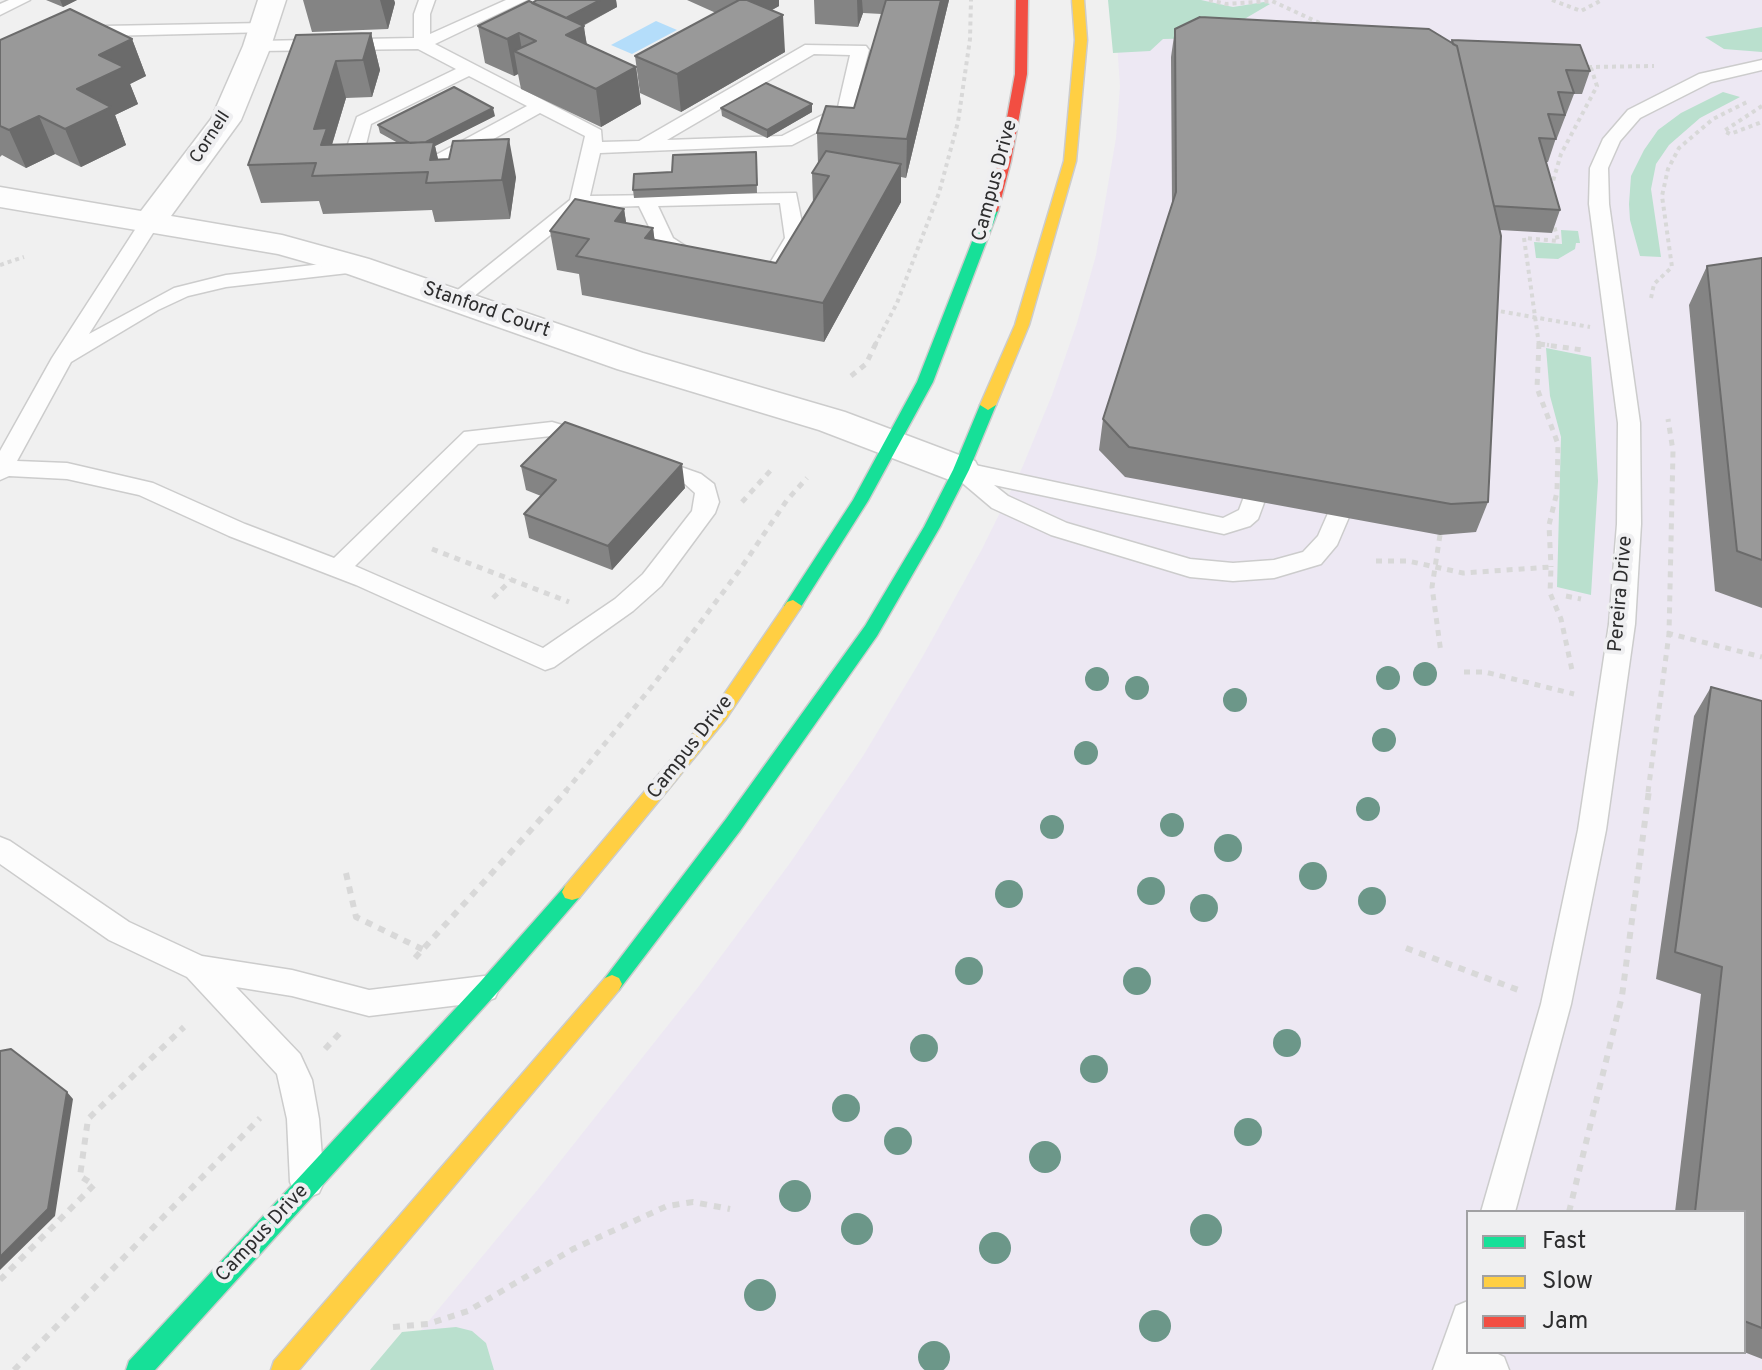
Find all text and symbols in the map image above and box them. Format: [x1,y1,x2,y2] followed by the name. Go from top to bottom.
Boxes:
[186,108,236,168] street label: Cornell
[968,118,1024,244] street label: Campus Drive
[419,278,553,344] street label: Stanford Court
[1605,535,1639,653] street label: Pereira Drive
[643,691,739,805] street label: Campus Drive
[212,1180,314,1288] street label: Campus Drive
[1466,1210,1746,1354] legend
[1542,1227,1586,1257] text: Fast
[1542,1267,1593,1297] text: Slow
[1542,1307,1588,1337] text: Jam

